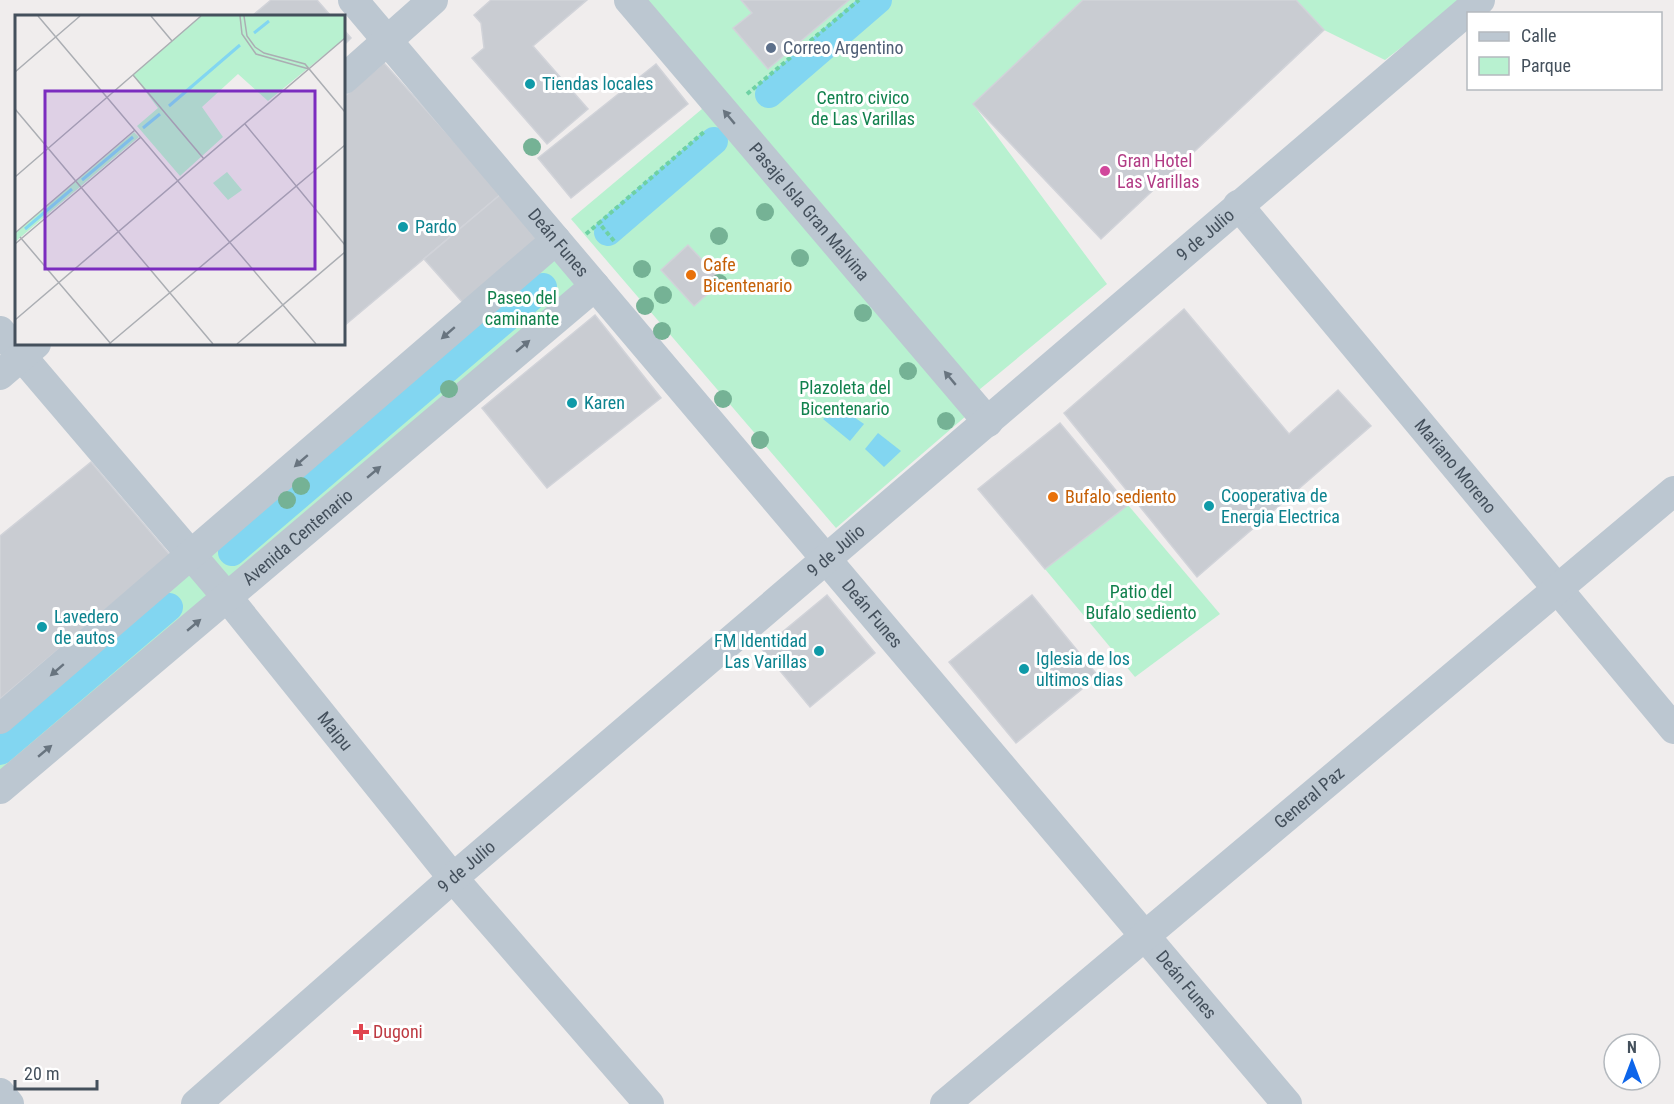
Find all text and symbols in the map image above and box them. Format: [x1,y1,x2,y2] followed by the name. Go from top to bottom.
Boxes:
[1467,12,1662,90] legend
[15,15,345,345] inset map
[1521,25,1557,46] text: Calle
[783,37,904,58] place label: Correo Argentino
[764,41,778,55] marker: Correo Argentino
[1521,55,1571,76] text: Parque
[542,73,653,94] place label: Tiendas locales
[523,77,537,91] marker: Tiendas locales
[811,87,915,129] park label: Centro civico de Las Varillas
[722,109,735,125] one-way arrow
[745,138,874,285] street label: Pasaje Isla Gran Malvina
[1117,150,1200,192] place label: Gran Hotel Las Varillas
[1098,164,1112,178] marker: Gran Hotel Las Varillas
[524,204,594,281] street label: Deán Funes
[1172,204,1238,265] street label: 9 de Julio
[415,216,457,237] place label: Pardo
[396,220,410,234] marker: Pardo
[703,254,792,296] place label: Cafe Bicentenario
[684,268,698,282] marker: Cafe Bicentenario
[485,287,559,329] park label: Paseo del caminante
[441,326,456,339] one-way arrow
[515,340,531,353] one-way arrow
[944,371,957,386] one-way arrow
[799,377,891,419] park label: Plazoleta del Bicentenario
[584,392,625,413] place label: Karen
[565,396,579,410] marker: Karen
[1410,415,1501,518] street label: Mariano Moreno
[293,454,309,467] one-way arrow
[366,466,382,479] one-way arrow
[238,484,357,589] street label: Avenida Centenario
[1221,485,1340,527] place label: Cooperativa de Energia Electrica
[1065,486,1176,507] place label: Bufalo sediento
[1046,490,1060,504] marker: Bufalo sediento
[1202,499,1216,513] marker: Cooperativa de Energia Electrica
[802,520,869,581] street label: 9 de Julio
[838,575,907,652] street label: Deán Funes
[1085,581,1197,623] park label: Patio del Bufalo sediento
[54,606,119,648] place label: Lavedero de autos
[186,619,202,632] one-way arrow
[35,620,49,634] marker: Lavedero de autos
[714,630,807,672] place label: FM Identidad Las Varillas
[812,644,826,658] marker: FM Identidad Las Varillas
[1036,648,1130,690] place label: Iglesia de los ultimos dias
[1017,662,1031,676] marker: Iglesia de los ultimos dias
[50,663,65,676] one-way arrow
[313,707,357,755] street label: Maipu
[37,745,53,758] one-way arrow
[1270,762,1348,833] street label: General Paz
[433,836,499,897] street label: 9 de Julio
[1152,946,1221,1023] street label: Deán Funes
[373,1021,423,1042] place label: Dugoni
[354,1025,368,1039] marker: Dugoni
[1602,1032,1662,1092] north arrow
[1627,1038,1637,1057] text: N
[15,1053,98,1091] scale bar
[24,1063,59,1084] text: 20 m

